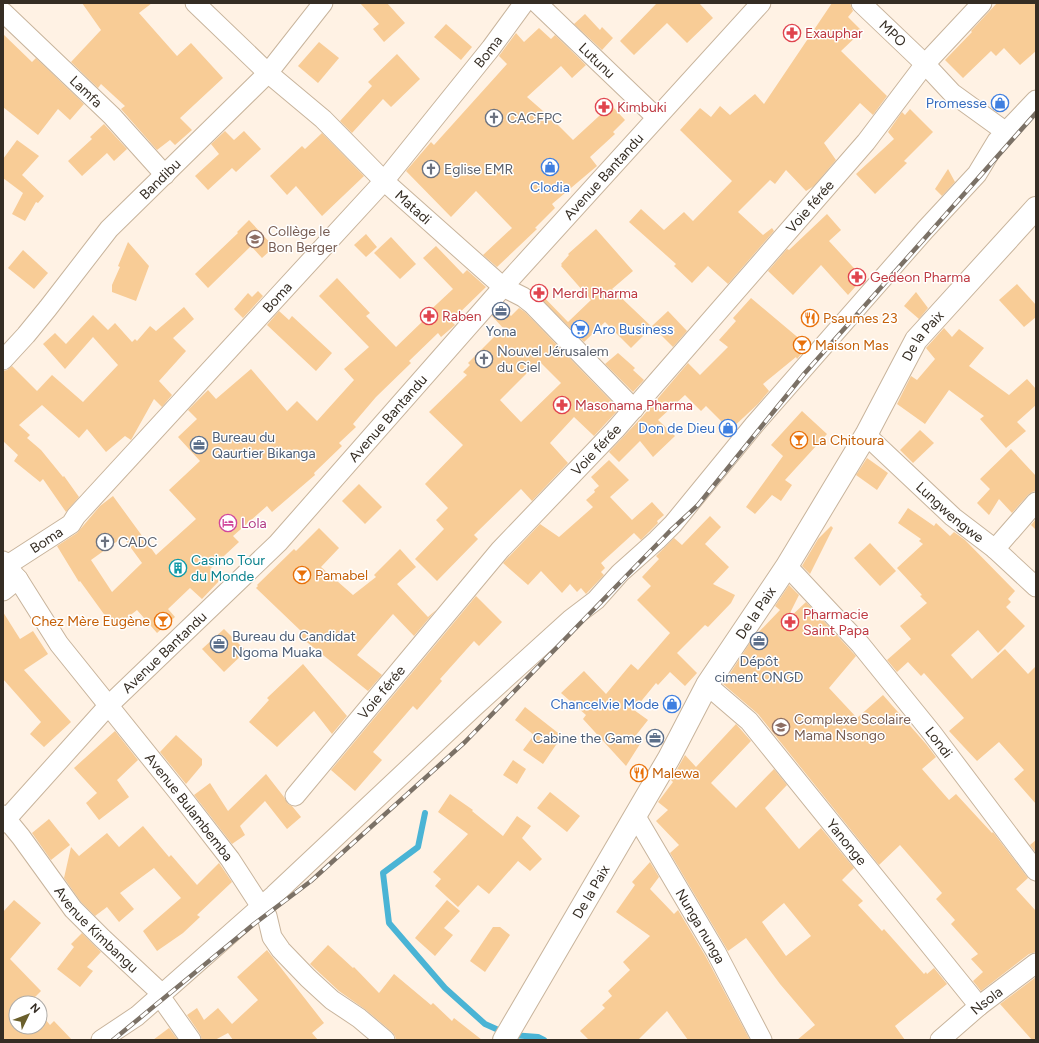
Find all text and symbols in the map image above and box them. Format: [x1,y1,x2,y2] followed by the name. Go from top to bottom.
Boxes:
[876,17,910,50] street label: MPO
[782,23,802,43] pharmacy icon: Exauphar
[805,25,863,42] place label: Exauphar
[470,32,506,71] street label: Boma
[575,39,619,82] street label: Lutunu
[66,72,106,111] street label: Lamfa
[990,93,1010,113] shop icon: Promesse
[926,95,987,112] place label: Promesse
[594,97,614,117] pharmacy icon: Kimbuki
[617,99,667,116] place label: Kimbuki
[484,108,504,128] church icon: CACFPC
[507,110,562,127] place label: CACFPC
[560,130,647,223] street label: Avenue Bantandu
[136,155,184,203] street label: Bandibu
[540,157,560,177] shop icon: Clodia
[421,159,441,179] church icon: Eglise EMR
[444,161,514,178] place label: Eglise EMR
[782,176,838,236] street label: Voie férée
[530,179,570,196] place label: Clodia
[392,186,435,228] street label: Matadi
[268,223,338,256] place label: Collège le Bon Berger
[245,229,265,249] school or university icon: Collège le Bon Berger
[847,267,867,287] pharmacy icon: Gedeon Pharma
[870,269,970,286] place label: Gedeon Pharma
[259,278,295,316] street label: Boma
[529,283,549,303] pharmacy icon: Merdi Pharma
[552,285,638,302] place label: Merdi Pharma
[491,301,511,321] office icon: Yona
[419,306,439,326] pharmacy icon: Raben
[898,307,947,364] street label: De la Paix
[442,308,482,325] place label: Raben
[800,308,820,328] restaurant icon: Psaumes 23
[823,310,898,327] place label: Psaumes 23
[570,319,590,339] supermarket icon: Aro Business
[593,321,673,338] place label: Aro Business
[486,323,516,340] place label: Yona
[792,335,812,355] bar icon: Maison Mas
[815,337,889,354] place label: Maison Mas
[497,343,609,376] place label: Nouvel Jérusalem du Ciel
[474,349,494,369] church icon: Nouvel Jérusalem du Ciel
[345,371,431,465] street label: Avenue Bantandu
[552,395,572,415] pharmacy icon: Masonama Pharma
[575,397,693,414] place label: Masonama Pharma
[718,418,738,438] shop icon: Don de Dieu
[638,420,715,437] place label: Don de Dieu
[568,421,625,479] street label: Voie férée
[212,429,316,462] place label: Bureau du Qaurtier Bikanga
[789,430,809,450] bar icon: La Chitoura
[812,432,884,449] place label: La Chitoura
[189,435,209,455] office icon: Bureau du Qaurtier Bikanga
[913,478,987,546] street label: Lungwengwe
[218,513,238,533] hotel icon: Lola
[241,515,267,532] place label: Lola
[27,523,66,557] street label: Boma
[95,532,115,552] church icon: CADC
[118,534,157,551] place label: CADC
[191,552,265,585] place label: Casino Tour du Monde
[168,558,188,578] building icon: Casino Tour du Monde
[292,565,312,585] bar icon: Pamabel
[315,567,368,584] place label: Pamabel
[732,583,779,642] street label: De la Paix
[803,606,869,639] place label: Pharmacie Saint Papa
[118,608,210,697] street label: Avenue Bantandu
[153,611,173,631] bar icon: Chez Mère Eugène
[780,612,800,632] pharmacy icon: Pharmacie Saint Papa
[31,613,150,630] place label: Chez Mère Eugène
[232,628,356,661] place label: Bureau du Candidat Ngoma Muaka
[749,631,769,651] office icon: Dépôt ciment ONGD
[209,634,229,654] office icon: Bureau du Candidat Ngoma Muaka
[715,653,803,686] place label: Dépôt ciment ONGD
[354,662,409,723] street label: Voie férée
[662,694,682,714] shop icon: Chancelvie Mode
[550,696,659,713] place label: Chancelvie Mode
[794,711,911,744] place label: Complexe Scolaire Mama Nsongo
[771,717,791,737] school or university icon: Complexe Scolaire Mama Nsongo
[922,723,956,761] street label: Londi
[645,728,665,748] office icon: Cabine the Game
[533,730,642,747] place label: Cabine the Game
[142,750,237,864] street label: Avenue Bulambemba
[629,763,649,783] restaurant icon: Malewa
[652,765,699,782] place label: Malewa
[823,816,871,869] street label: Yanonge
[569,861,613,922] street label: De la Paix
[51,883,142,976] street label: Avenue Kimbangu
[672,886,729,966] street label: Nunga nunga
[967,983,1006,1018] street label: Nsola
[8,995,48,1035] north arrow
[27,1001,43,1016] text: N

